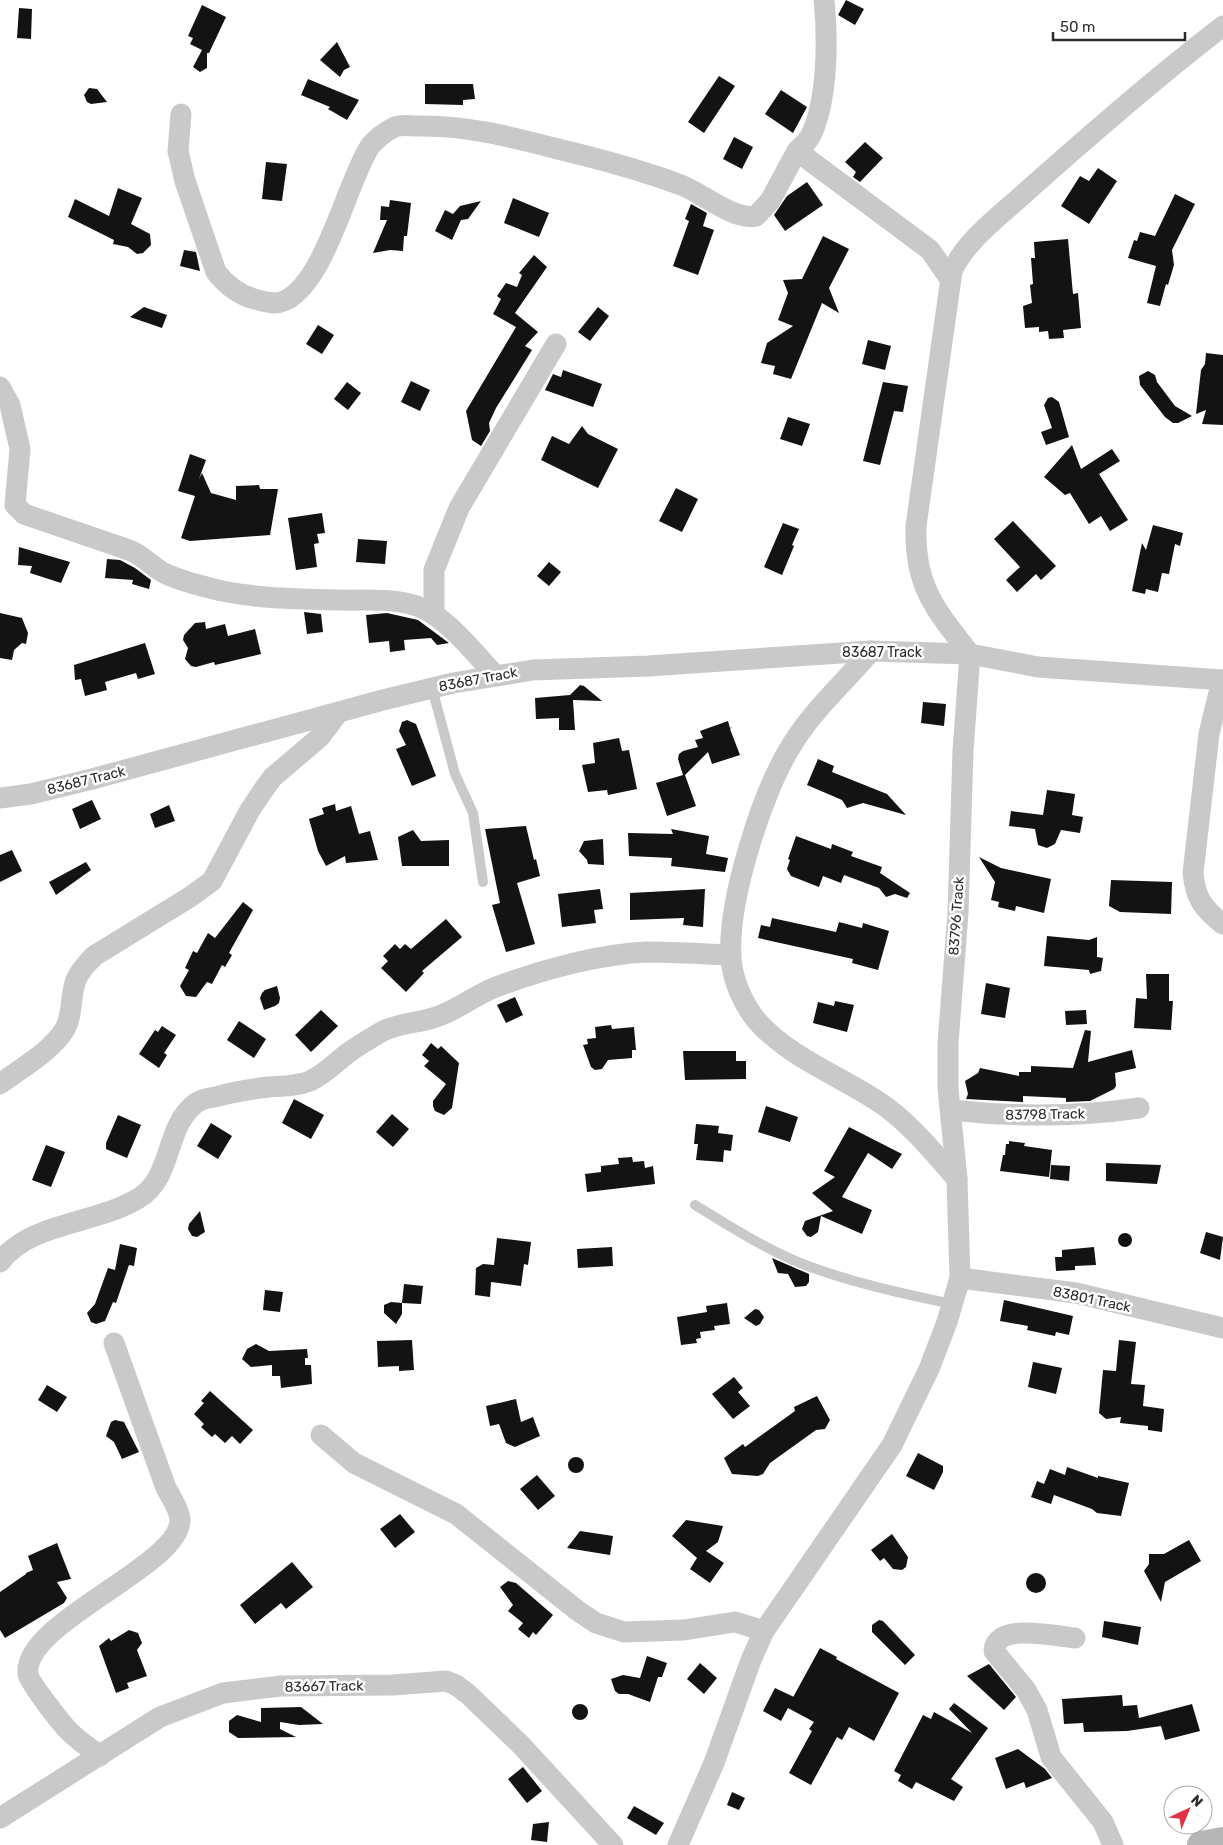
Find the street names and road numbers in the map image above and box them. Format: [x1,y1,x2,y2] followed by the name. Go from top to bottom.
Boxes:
[842,644,923,661] street label: 83687 Track
[437,663,520,695] street label: 83687 Track
[45,762,128,798] street label: 83687 Track
[945,875,968,956] street label: 83796 Track
[1005,1105,1086,1124] street label: 83798 Track
[1051,1283,1133,1316] street label: 83801 Track
[284,1677,364,1696] street label: 83667 Track

